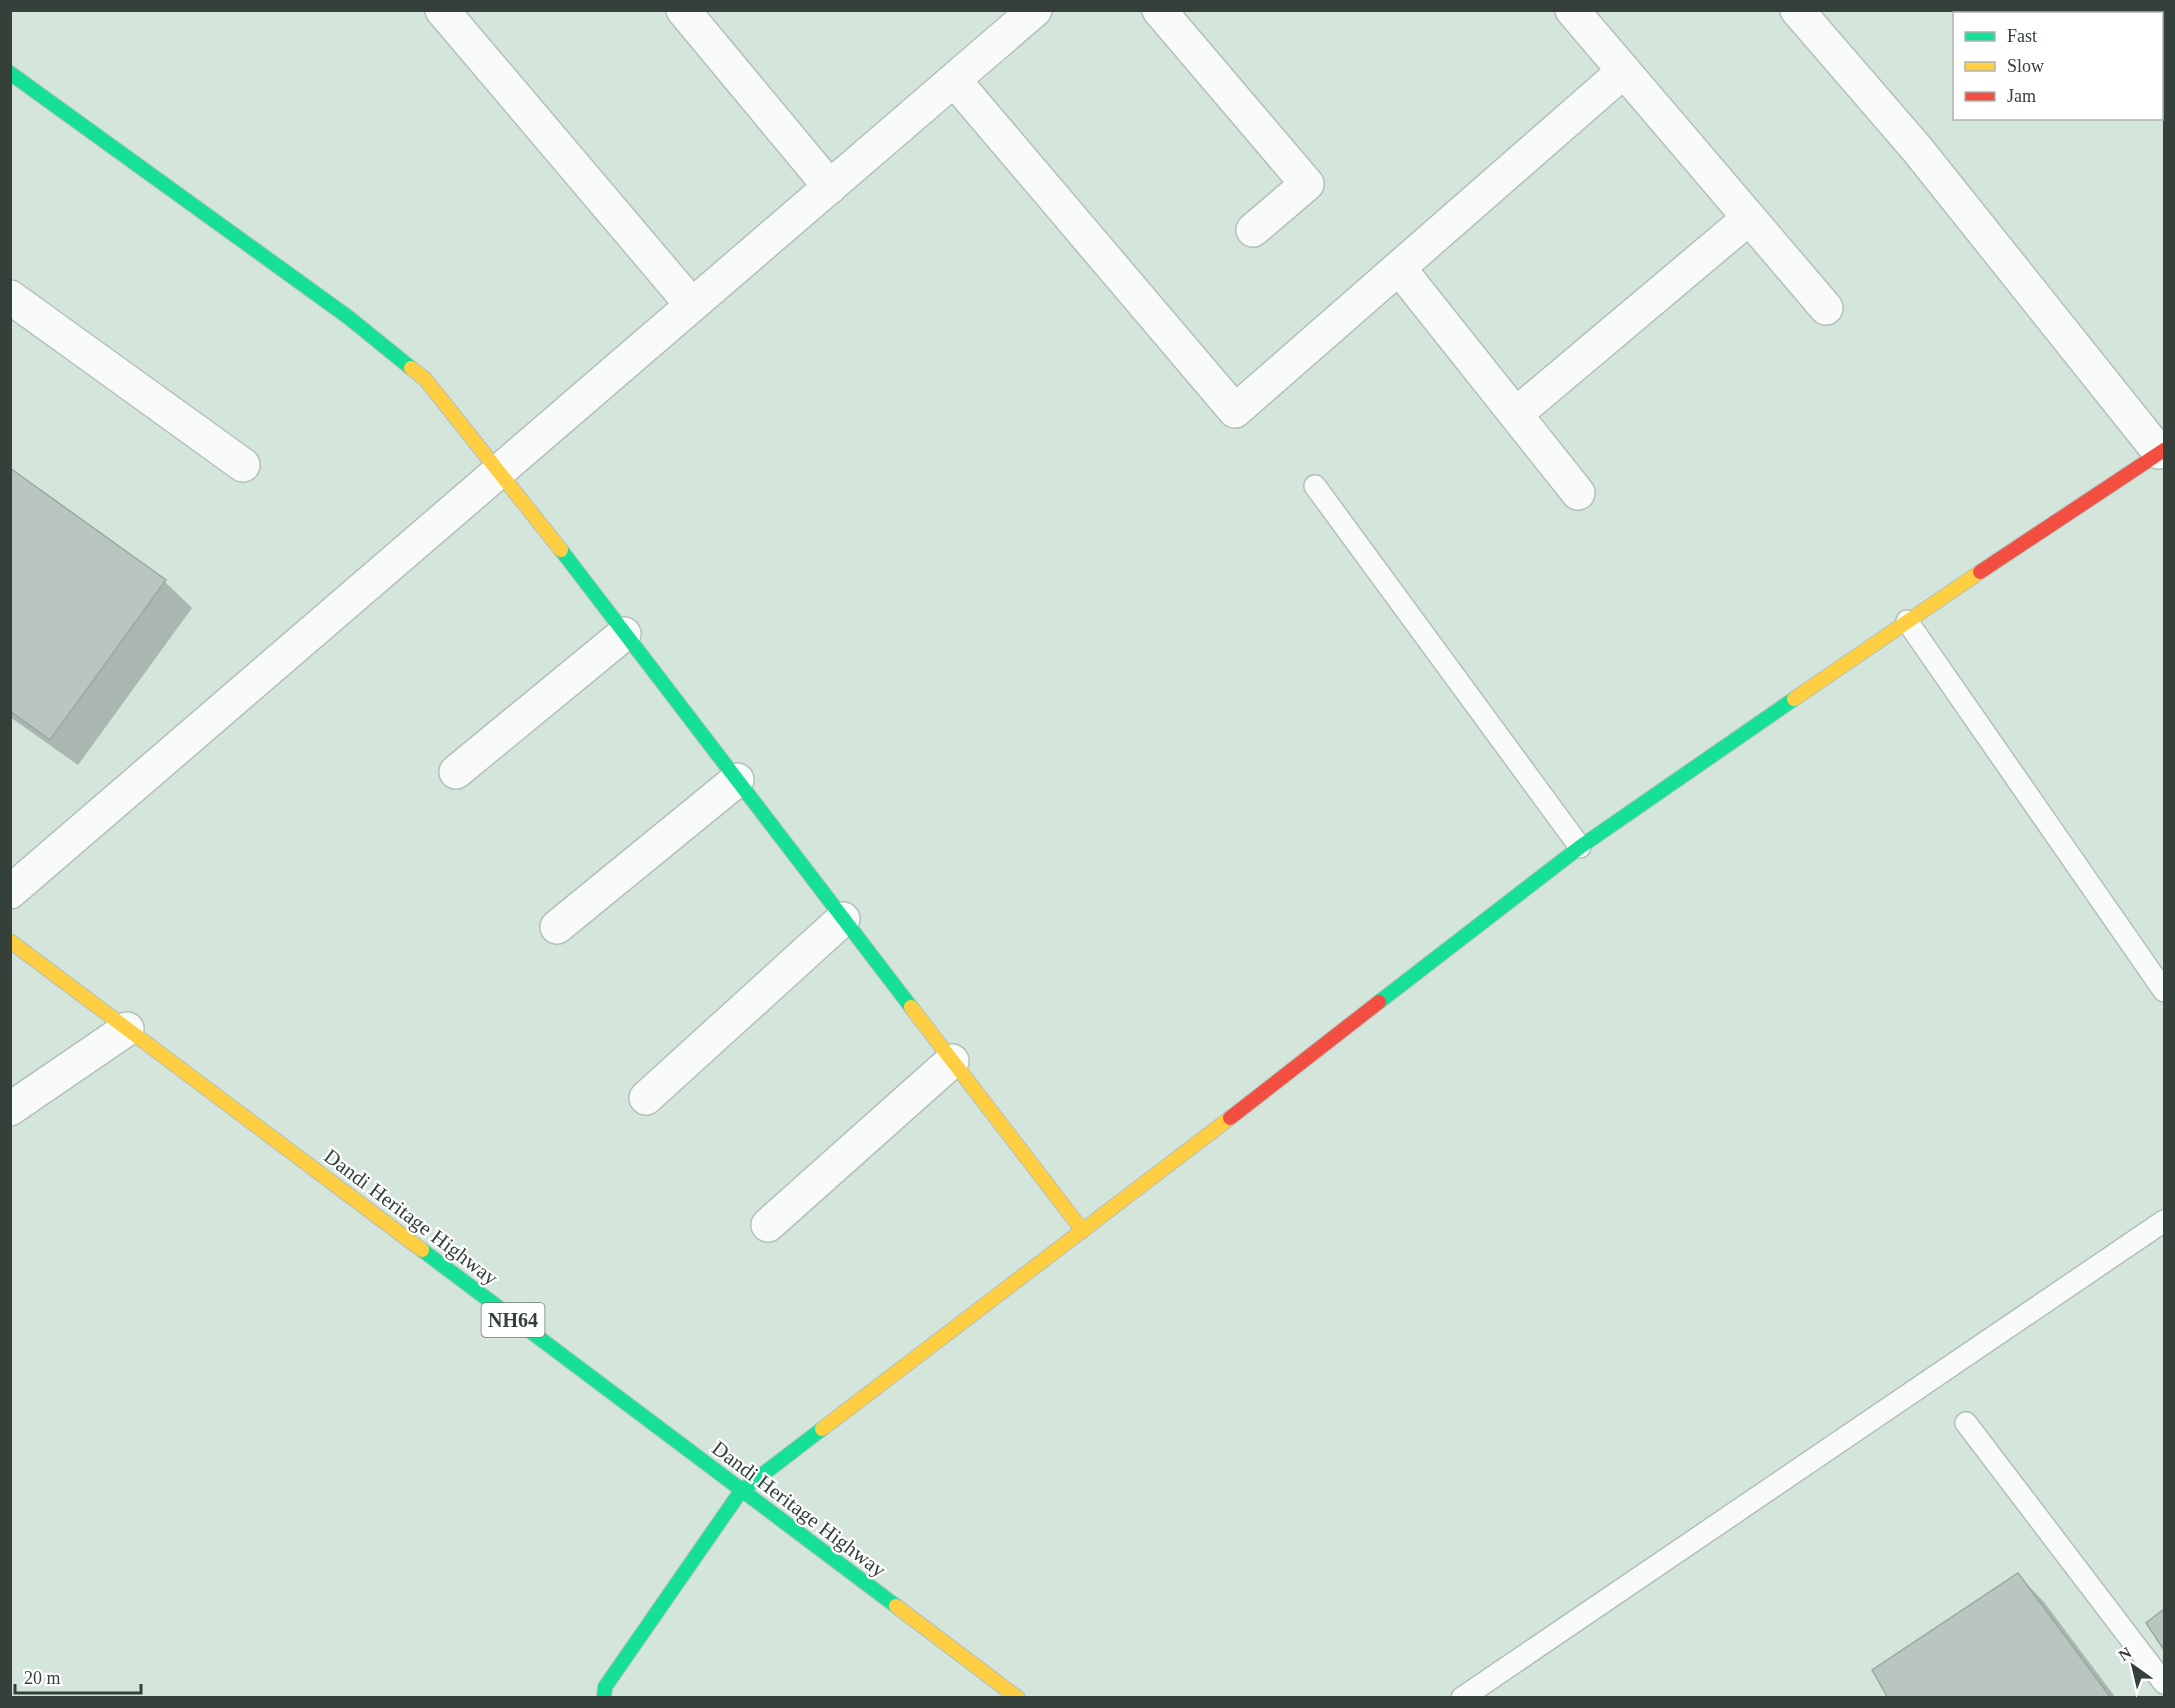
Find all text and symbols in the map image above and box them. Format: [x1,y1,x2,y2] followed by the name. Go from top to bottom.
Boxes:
[1953,12,2163,120] legend
[2007,26,2037,46] text: Fast
[2007,56,2044,76] text: Slow
[2007,86,2036,106] text: Jam
[319,1144,503,1290] street label: Dandi Heritage Highway
[482,1303,544,1337] road number: NH64
[707,1436,891,1582] street label: Dandi Heritage Highway
[2103,1636,2163,1696] north arrow
[2115,1643,2135,1664] text: N
[15,1657,141,1695] scale bar
[24,1668,61,1688] text: 20 m

